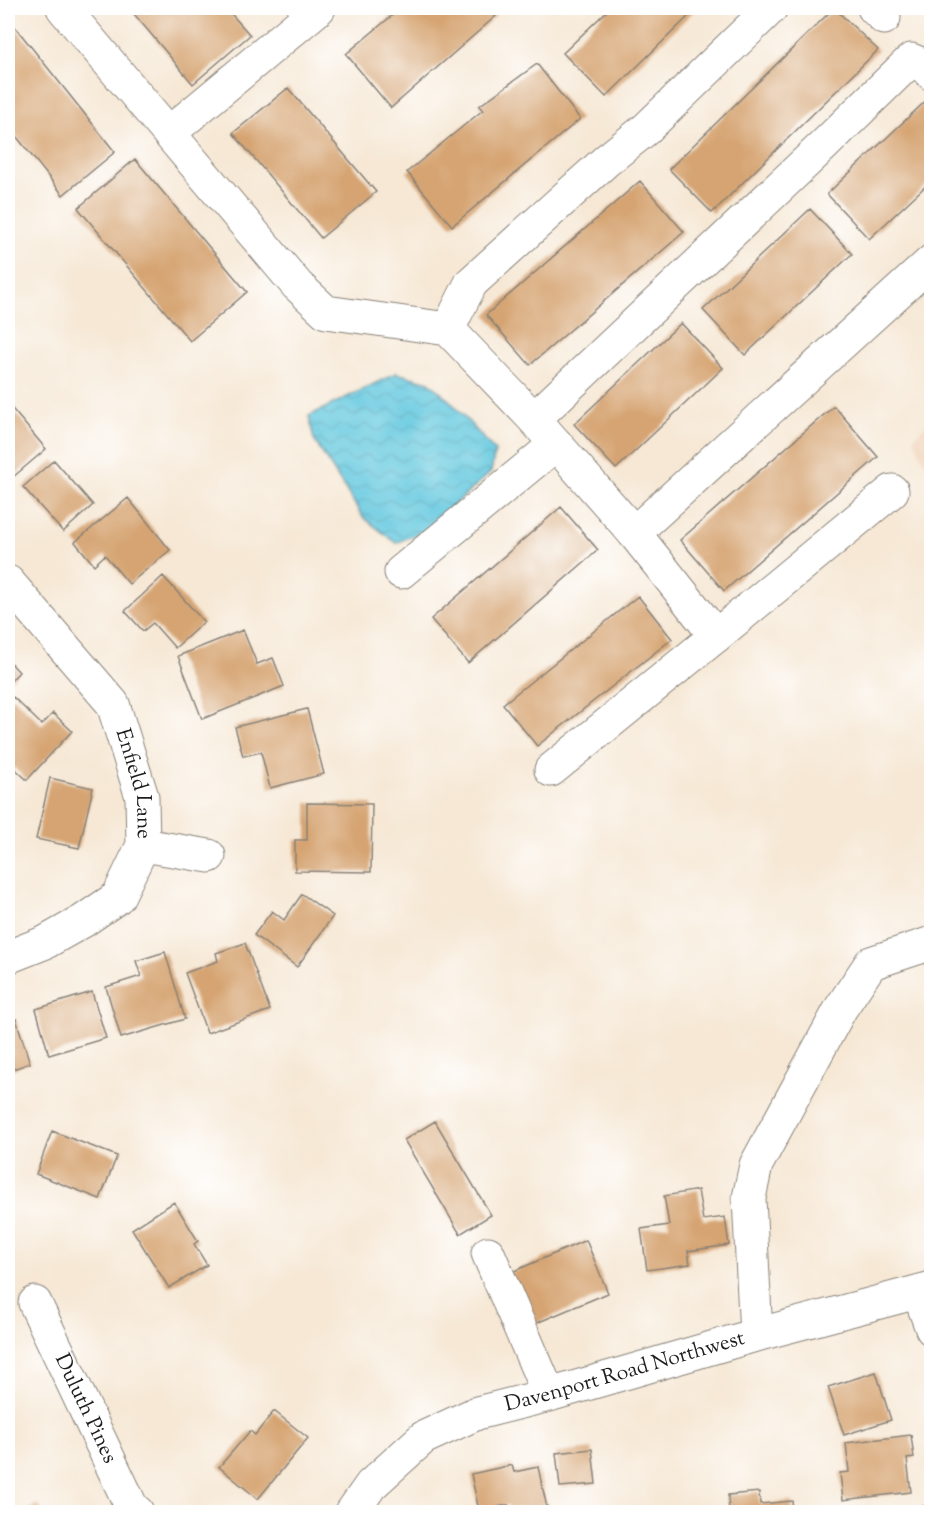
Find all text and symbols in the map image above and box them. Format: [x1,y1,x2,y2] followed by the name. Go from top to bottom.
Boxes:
[107,725,158,839] street label: Enfield Lane
[502,1324,748,1420] street label: Davenport Road Northwest
[46,1349,124,1469] street label: Duluth Pines

